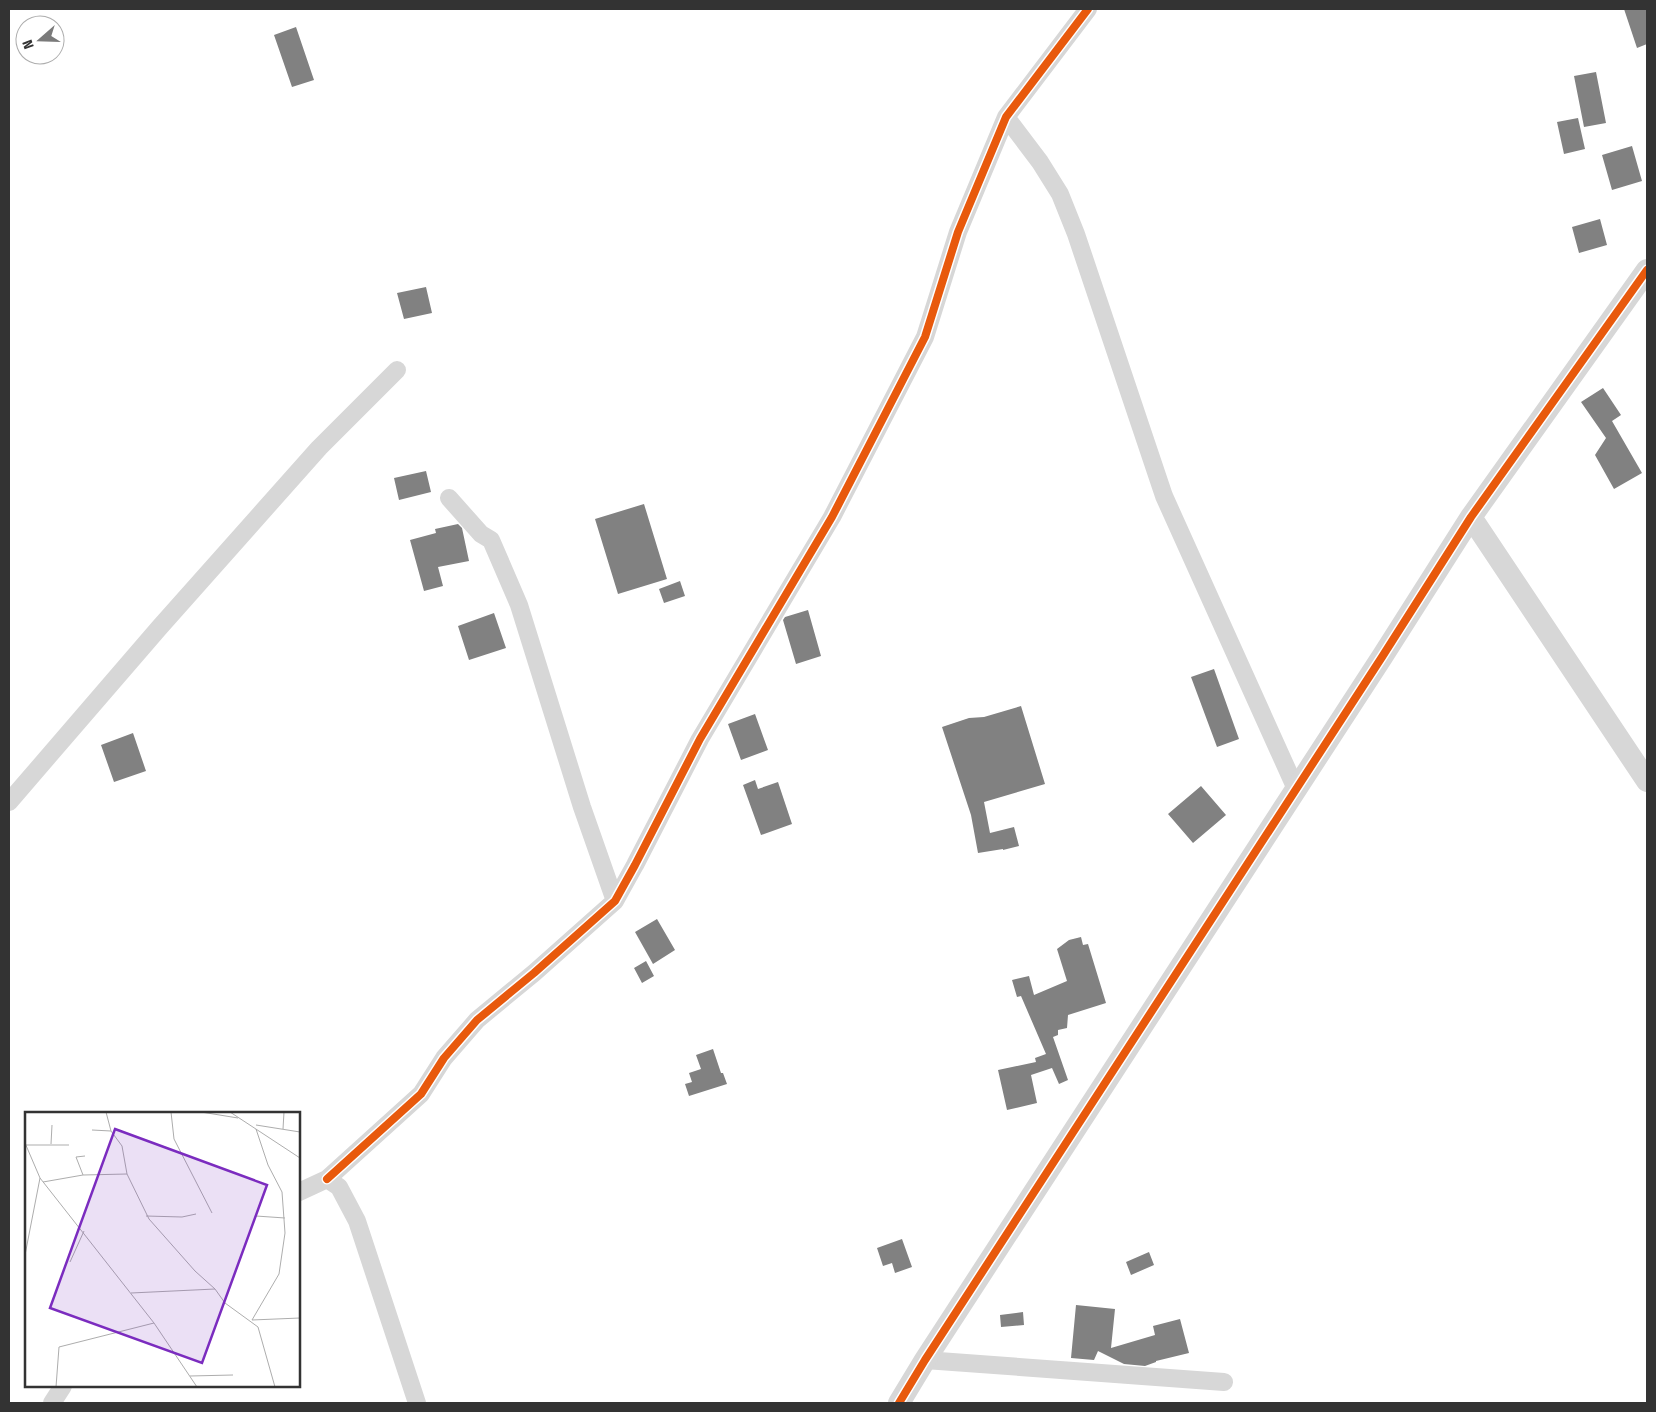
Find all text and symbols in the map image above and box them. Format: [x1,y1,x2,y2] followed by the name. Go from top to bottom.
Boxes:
[15,15,65,65] north arrow
[19,37,38,51] text: N
[25,1112,300,1387] inset map

